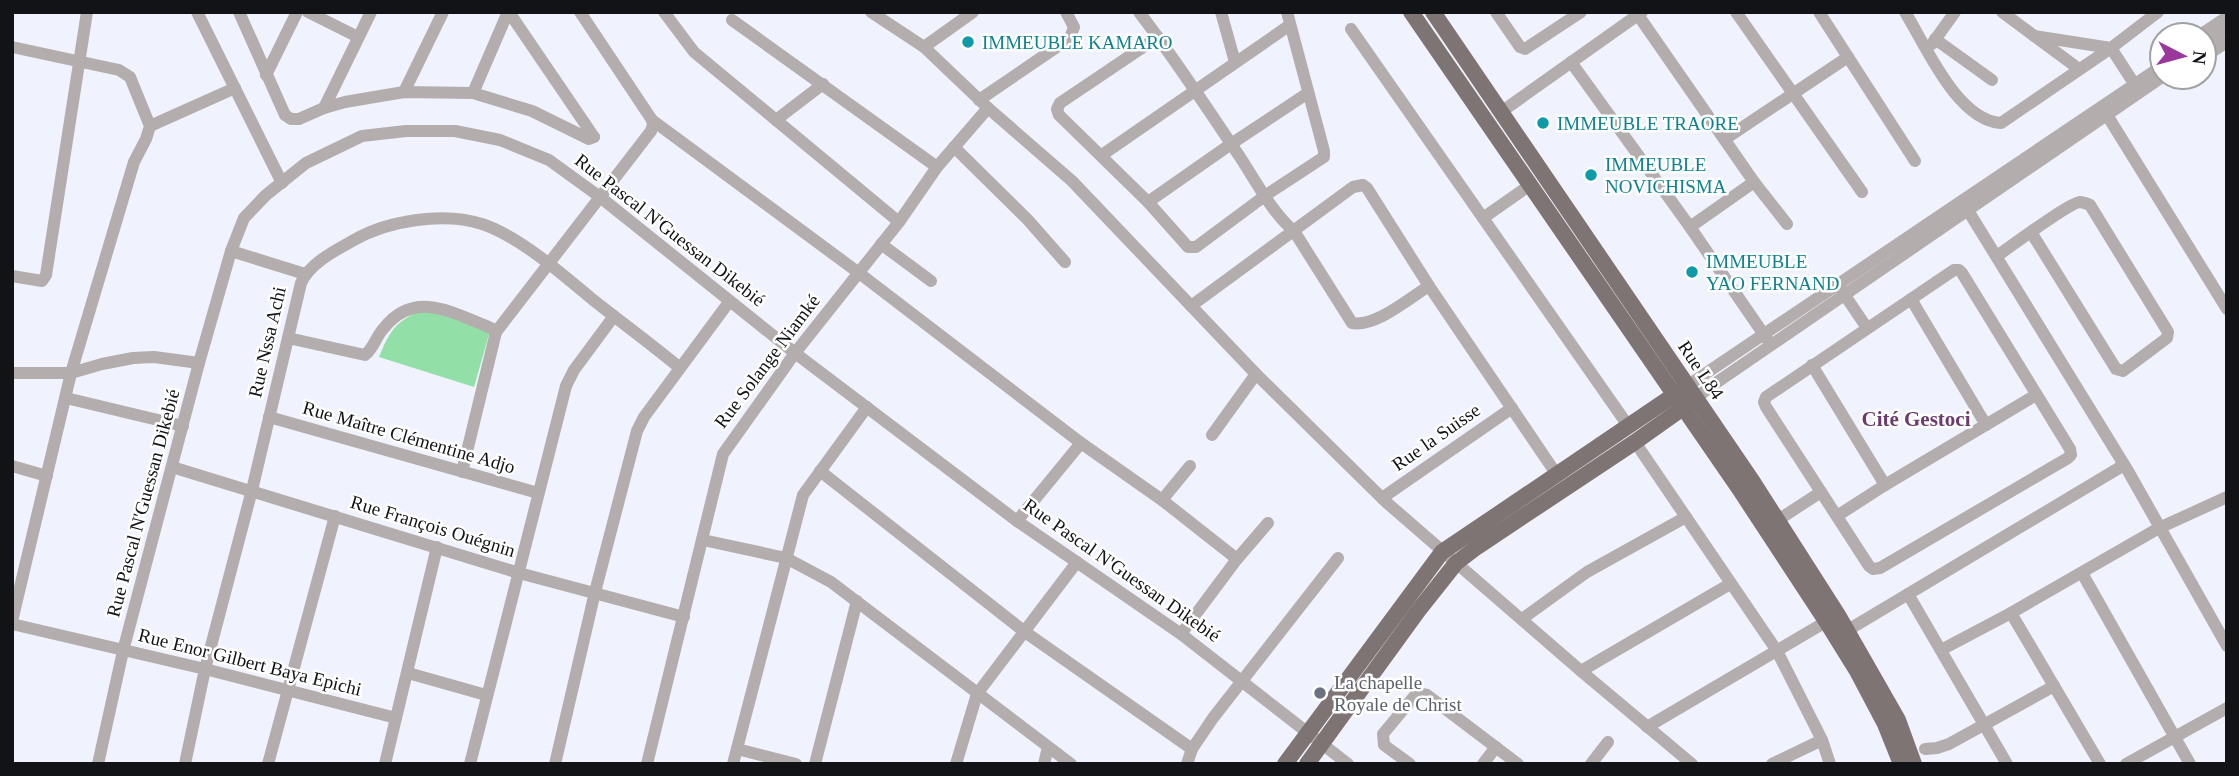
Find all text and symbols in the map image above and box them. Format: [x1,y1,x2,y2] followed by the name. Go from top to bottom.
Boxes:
[2148,21,2218,91] north arrow
[982,32,1173,53] place label: IMMEUBLE KAMARO
[960,34,976,50] marker: IMMEUBLE KAMARO
[2188,50,2211,66] text: N
[1557,113,1739,134] place label: IMMEUBLE TRAORE
[1535,115,1551,131] marker: IMMEUBLE TRAORE
[571,149,769,311] street label: Rue Pascal N'Guessan Dikebié
[1605,154,1727,197] place label: IMMEUBLE NOVICHISMA
[1583,167,1599,183] marker: IMMEUBLE NOVICHISMA
[1706,251,1840,294] place label: IMMEUBLE YAO FERNAND
[1684,264,1700,280] marker: IMMEUBLE YAO FERNAND
[244,285,290,399] street label: Rue Nssa Achi
[710,290,824,432] street label: Rue Solange Niamké
[1674,337,1728,404] street label: Rue L84
[102,387,184,619] street label: Rue Pascal N'Guessan Dikebié
[300,397,518,477] street label: Rue Maître Clémentine Adjo
[1388,399,1484,475] street label: Rue la Suisse
[1861,407,1971,431] district label: Cité Gestoci
[348,491,518,561] street label: Rue François Ouégnin
[1020,494,1224,646] street label: Rue Pascal N'Guessan Dikebié
[136,624,364,700] street label: Rue Enor Gilbert Baya Epichi
[1334,672,1462,715] place label: La chapelle Royale de Christ
[1312,685,1328,701] marker: La chapelle Royale de Christ

